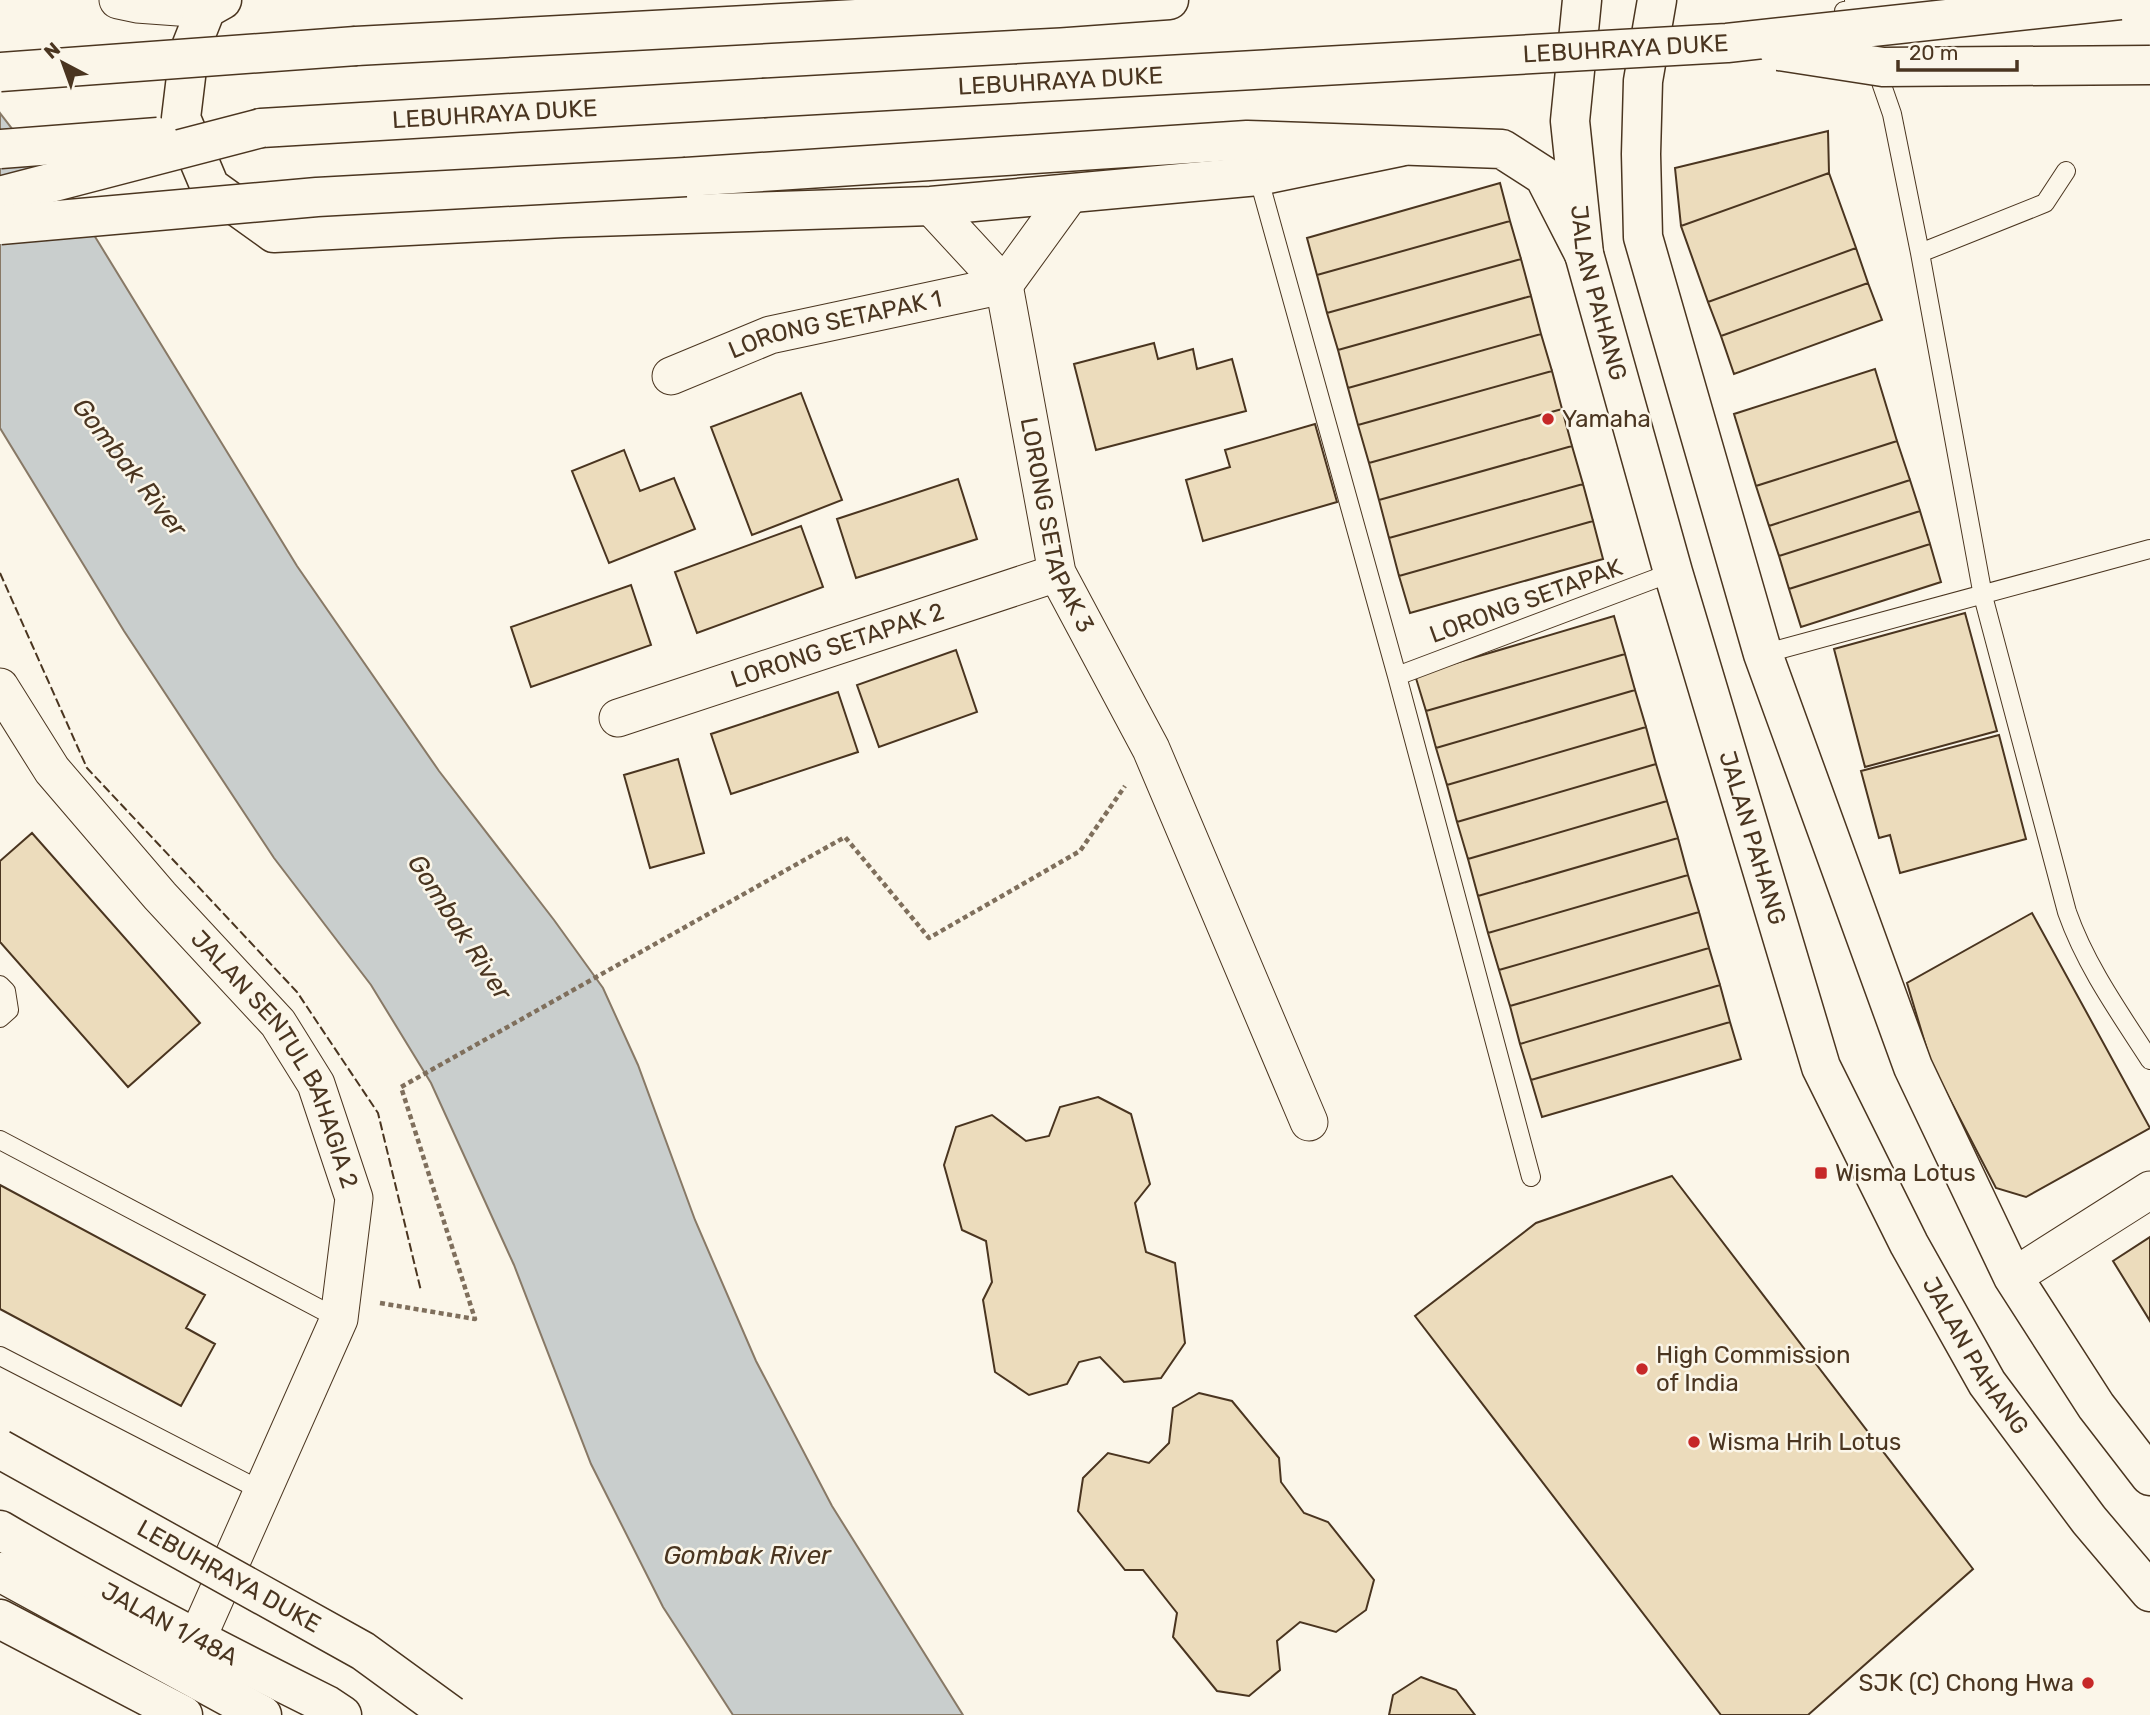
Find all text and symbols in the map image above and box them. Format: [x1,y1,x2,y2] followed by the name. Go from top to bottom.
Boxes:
[28,28,98,98] north arrow
[1898,28,2017,72] scale bar
[1522,29,1729,69] street label: LEBUHRAYA DUKE
[39,37,65,64] text: N
[1909,40,1958,65] text: 20 m
[957,61,1164,101] street label: LEBUHRAYA DUKE
[391,94,598,134] street label: LEBUHRAYA DUKE
[1565,203,1633,384] street label: JALAN PAHANG
[724,285,944,365] street label: LORONG SETAPAK 1
[66,392,194,544] water label: Gombak River
[1562,405,1651,433] place label: Yamaha
[1540,411,1556,427] marker: Yamaha
[1015,415,1100,637] street label: LORONG SETAPAK 3
[1426,553,1627,649] street label: LORONG SETAPAK
[727,597,948,694] street label: LORONG SETAPAK 2
[1713,748,1792,928] street label: JALAN PAHANG
[401,848,519,1007] water label: Gombak River
[185,925,364,1192] street label: JALAN SENTUL BAHAGIA 2
[1835,1159,1976,1187] place label: Wisma Lotus
[1813,1165,1829,1181] marker: Wisma Lotus
[1916,1272,2035,1440] street label: JALAN PAHANG
[1656,1341,1851,1397] place label: High Commission of India
[1634,1361,1650,1377] marker: High Commission of India
[1708,1428,1901,1456] place label: Wisma Hrih Lotus
[1686,1434,1702,1450] marker: Wisma Hrih Lotus
[132,1514,326,1639] street label: LEBUHRAYA DUKE
[663,1540,832,1571] water label: Gombak River
[97,1577,242,1672] street label: JALAN 1/48A
[1859,1669,2074,1697] place label: SJK (C) Chong Hwa
[2080,1675,2096,1691] marker: SJK (C) Chong Hwa

